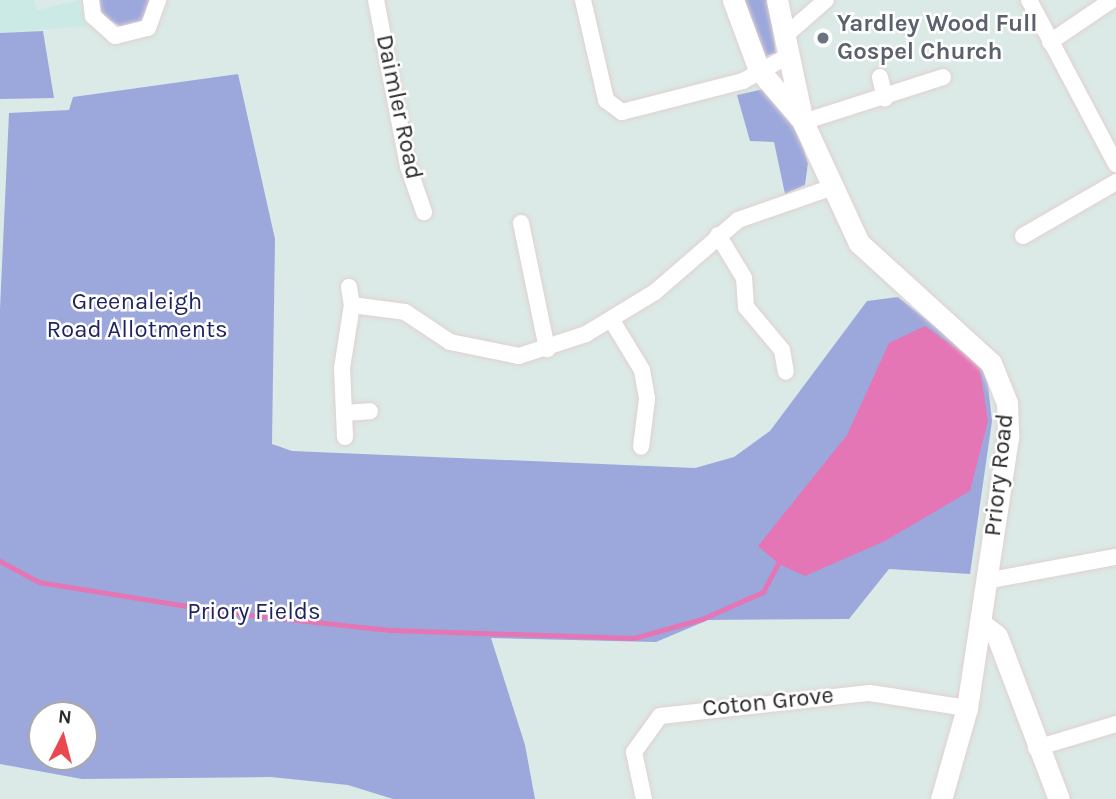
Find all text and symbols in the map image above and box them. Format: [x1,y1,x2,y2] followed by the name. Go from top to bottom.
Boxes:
[837,10,1038,66] place label: Yardley Wood Full Gospel Church
[815,30,831,46] marker: Yardley Wood Full Gospel Church
[370,32,428,182] street label: Daimler Road
[46,288,228,344] park label: Greenaleigh Road Allotments
[978,412,1020,538] street label: Priory Road
[187,598,321,626] park label: Priory Fields
[701,681,835,723] street label: Coton Grove
[28,701,98,771] north arrow
[57,705,73,729] text: N

